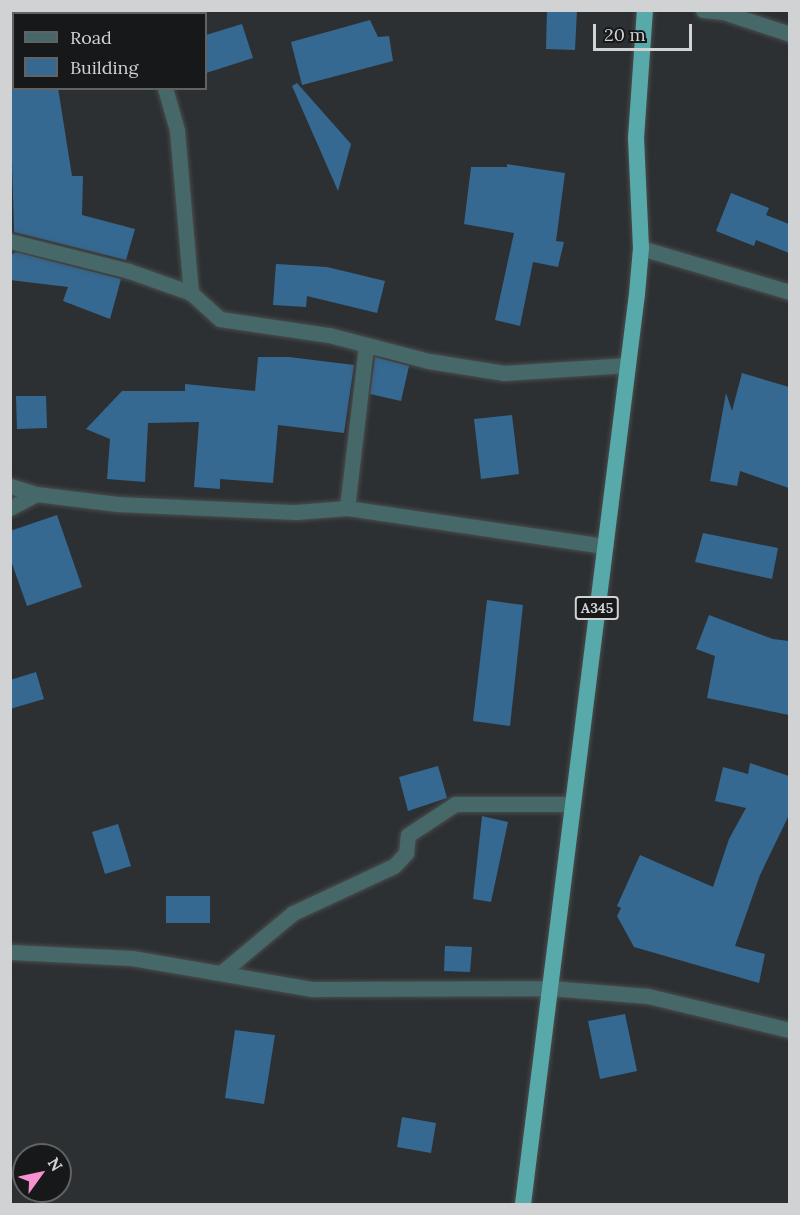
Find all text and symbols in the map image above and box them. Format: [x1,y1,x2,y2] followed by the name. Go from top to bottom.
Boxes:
[12,12,207,90] legend
[596,12,695,50] scale bar
[604,23,646,46] text: 20 m
[70,26,112,49] text: Road
[70,56,138,79] text: Building
[574,597,620,619] road number: A345
[12,1143,72,1203] north arrow
[44,1154,67,1175] text: N

